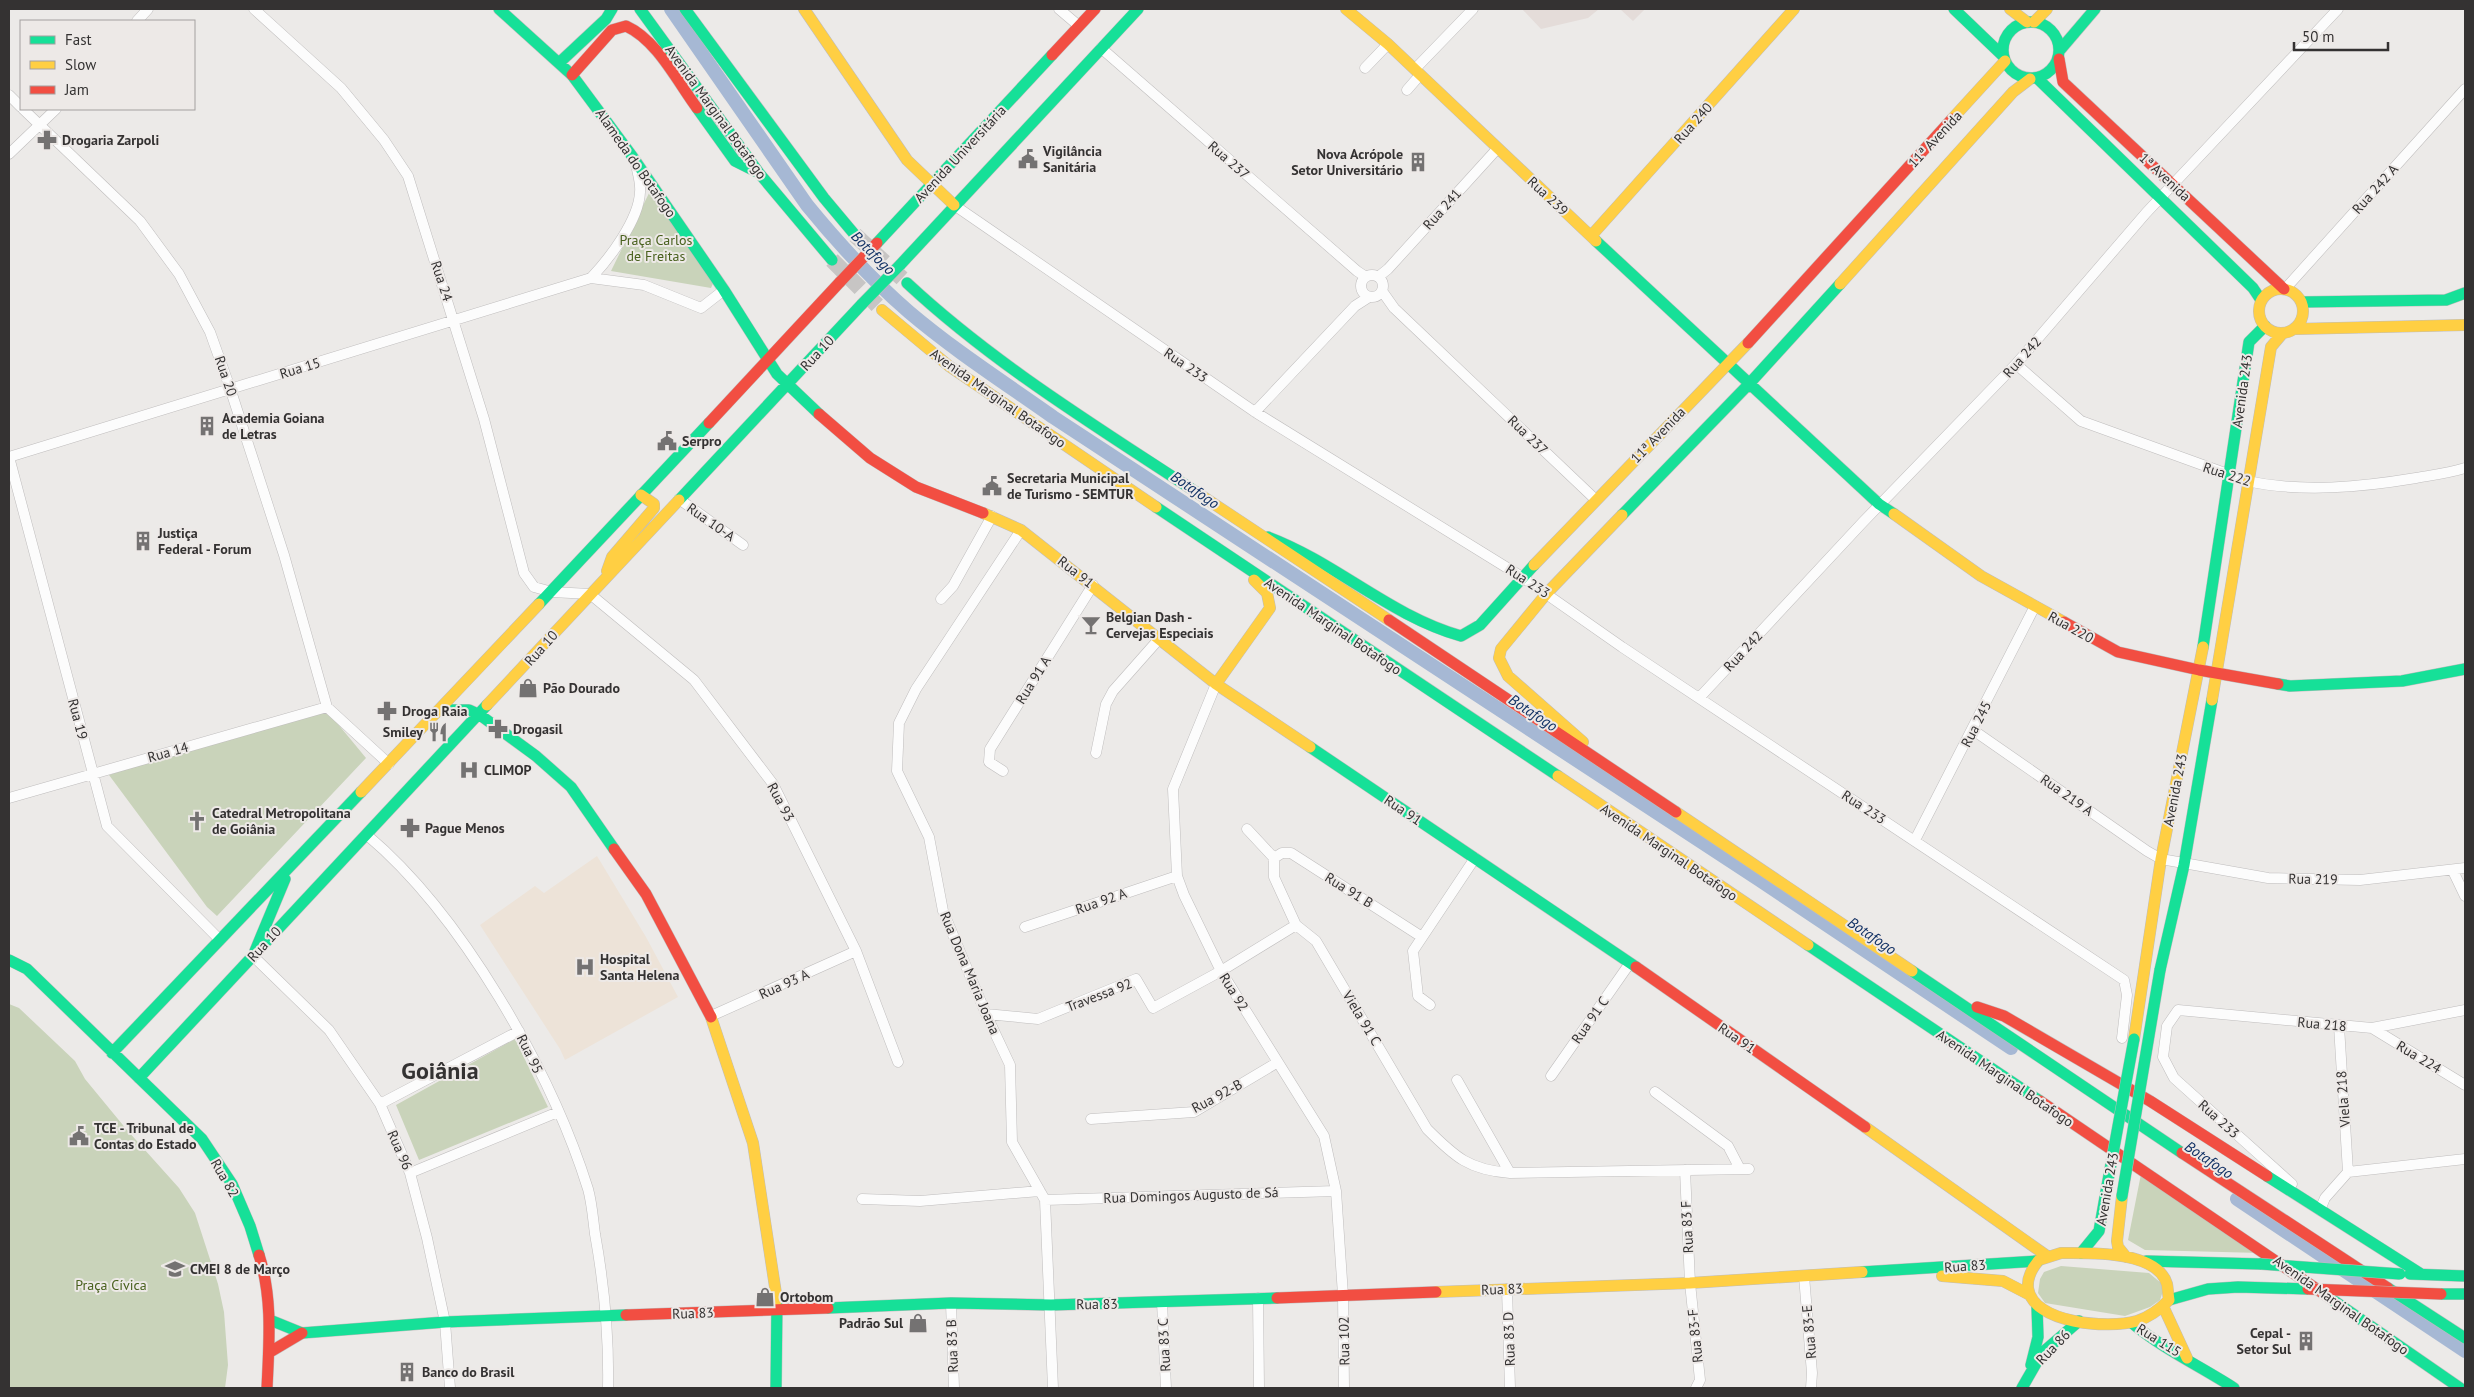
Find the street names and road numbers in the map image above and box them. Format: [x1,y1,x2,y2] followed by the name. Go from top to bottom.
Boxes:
[661,41,771,183] street label: Avenida Marginal Botafogo
[1670,98,1716,147] street label: Rua 240
[910,101,1010,207] street label: Avenida Universitária
[592,105,680,221] street label: Alameda do Botafogo
[1904,107,1966,171] street label: 11ª Avenida
[1204,137,1254,183] street label: Rua 237
[2136,149,2194,205] street label: 1ª Avenida
[2348,160,2403,218] street label: Rua 242 A
[1524,173,1572,219] street label: Rua 239
[1419,185,1465,233] street label: Rua 241
[427,258,457,304] street label: Rua 24
[796,331,838,374] street label: Rua 10
[1999,333,2045,381] street label: Rua 242
[927,344,1069,452] street label: Avenida Marginal Botafogo
[1161,344,1211,386] street label: Rua 233
[211,353,241,399] street label: Rua 20
[277,353,323,383] street label: Rua 15
[2228,353,2256,429] street label: Avenida 243
[1627,403,1689,467] street label: 11ª Avenida
[1504,411,1552,459] street label: Rua 237
[2201,458,2253,490] street label: Rua 222
[683,499,739,546] street label: Rua 10-A
[1054,552,1098,592] street label: Rua 91
[1502,560,1554,602] street label: Rua 233
[1261,573,1405,679] street label: Avenida Marginal Botafogo
[2045,607,2097,647] street label: Rua 220
[520,626,562,670] street label: Rua 10
[1720,627,1766,675] street label: Rua 242
[1011,652,1055,707] street label: Rua 91 A
[64,697,92,741] street label: Rua 19
[1957,698,1995,750] street label: Rua 245
[145,738,191,766] street label: Rua 14
[2159,752,2191,828] street label: Avenida 243
[2037,770,2098,820] street label: Rua 219 A
[763,779,799,825] street label: Rua 93
[1838,786,1890,828] street label: Rua 233
[1381,791,1425,829] street label: Rua 91
[1597,799,1741,905] street label: Avenida Marginal Botafogo
[1322,868,1376,912] street label: Rua 91 B
[2288,870,2338,888] street label: Rua 219
[1073,884,1130,918] street label: Rua 92 A
[936,909,1004,1037] street label: Rua Dona Maria Joana
[243,922,285,965] street label: Rua 10
[756,965,813,1003] street label: Rua 93 A
[1215,970,1253,1014] street label: Rua 92
[1063,974,1135,1016] street label: Travessa 92
[1338,987,1385,1049] street label: Viela 91 C
[1567,993,1613,1047] street label: Rua 91 C
[2297,1013,2347,1035] street label: Rua 218
[1715,1019,1759,1057] street label: Rua 91
[1933,1025,2077,1131] street label: Avenida Marginal Botafogo
[513,1031,547,1077] street label: Rua 95
[2393,1037,2445,1078] street label: Rua 224
[2332,1070,2354,1129] street label: Viela 218
[1189,1075,1245,1117] street label: Rua 92-B
[2195,1096,2243,1142] street label: Rua 233
[383,1127,417,1173] street label: Rua 96
[2092,1151,2122,1227] street label: Avenida 243
[207,1155,243,1201] street label: Rua 82
[1103,1183,1279,1207] street label: Rua Domingos Augusto de Sá
[1677,1200,1697,1254] street label: Rua 83 F
[2270,1251,2412,1359] street label: Avenida Marginal Botafogo
[1944,1256,1986,1276] street label: Rua 83
[1481,1279,1523,1299] street label: Rua 83
[1076,1295,1118,1313] street label: Rua 83
[672,1303,714,1323] street label: Rua 83
[1798,1304,1820,1360] street label: Rua 83-E
[1683,1308,1707,1364] street label: Rua 83-F
[1499,1311,1519,1367] street label: Rua 83 D
[1335,1316,1353,1366] street label: Rua 102
[1154,1318,1174,1372] street label: Rua 83 C
[942,1319,962,1373] street label: Rua 83 B
[2133,1319,2185,1361] street label: Rua 115
[2032,1326,2074,1368] street label: Rua 86

